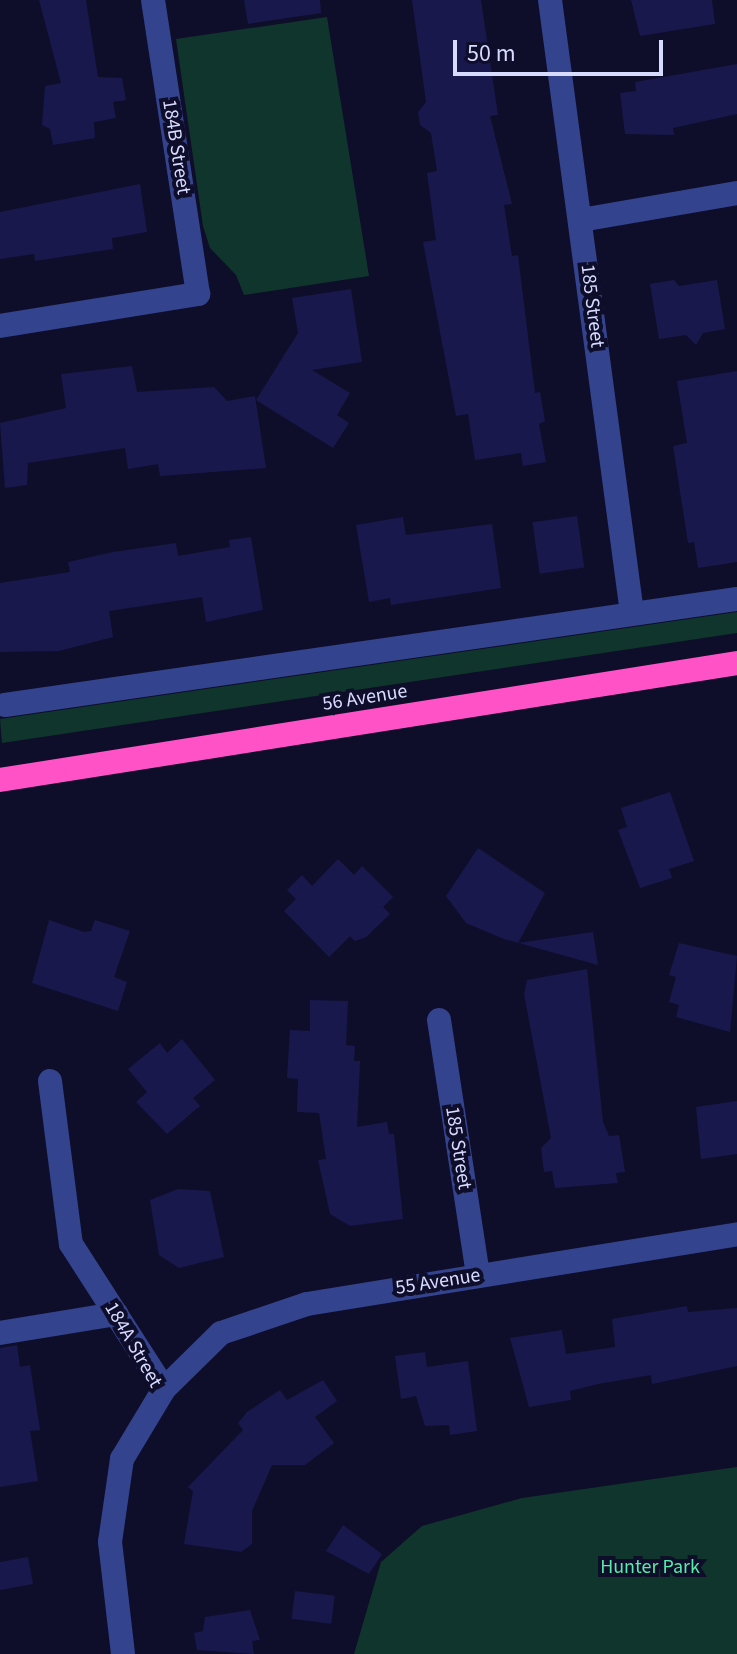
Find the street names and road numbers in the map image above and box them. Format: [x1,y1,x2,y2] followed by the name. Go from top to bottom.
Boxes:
[157,98,195,196] street label: 184B Street
[575,263,609,349] street label: 185 Street
[321,679,409,717] street label: 56 Avenue
[440,1105,476,1191] street label: 185 Street
[394,1263,482,1301] street label: 55 Avenue
[99,1298,167,1392] street label: 184A Street

